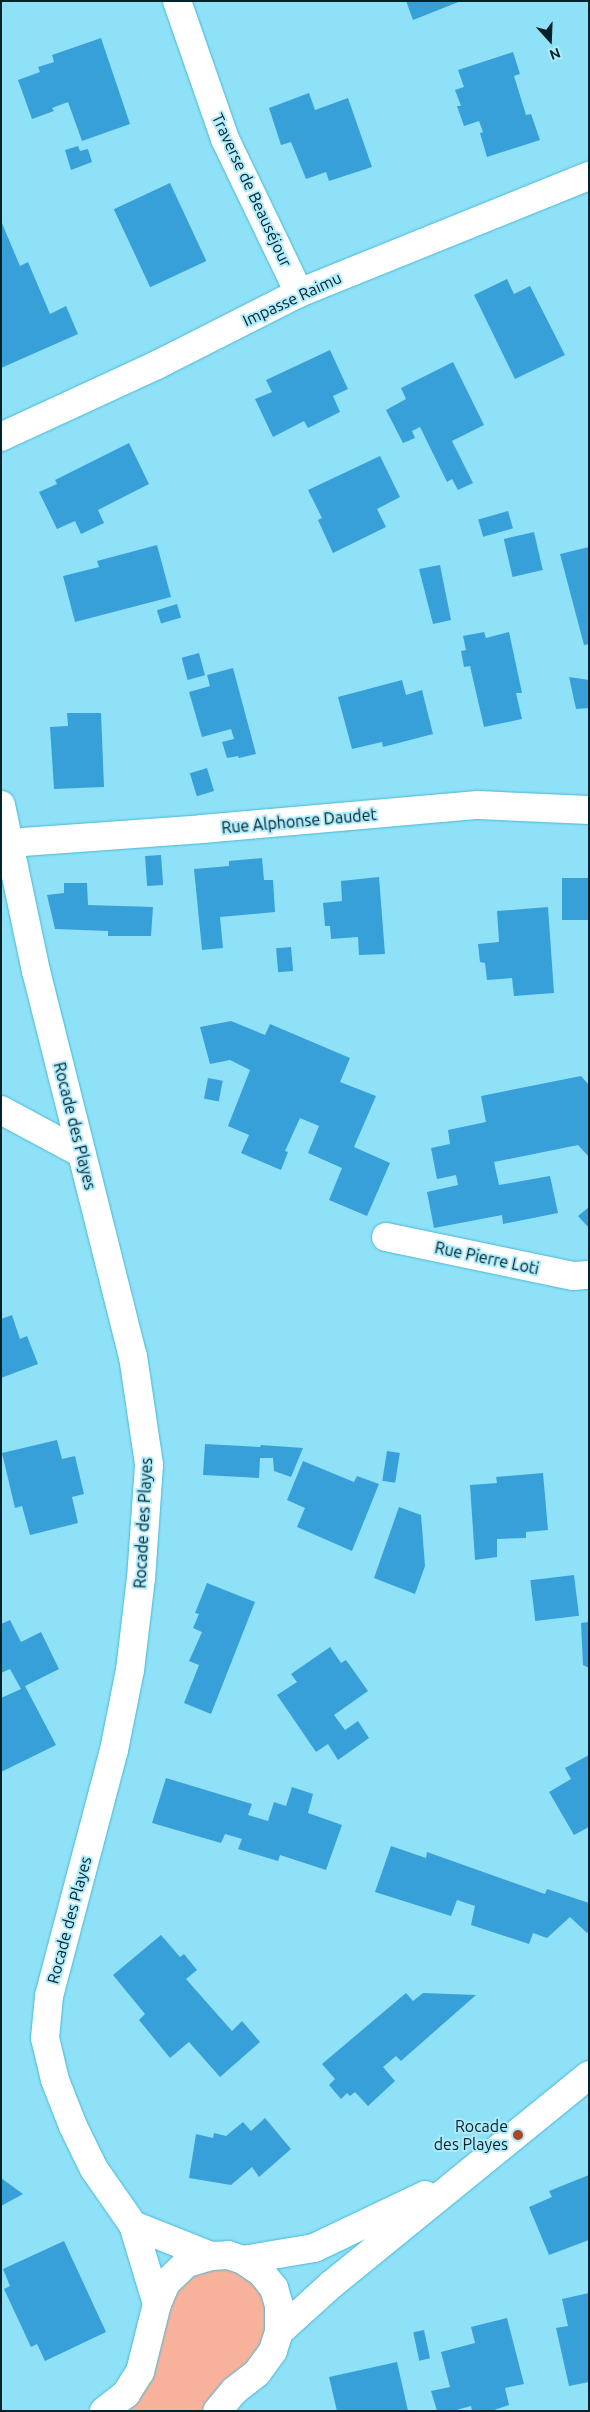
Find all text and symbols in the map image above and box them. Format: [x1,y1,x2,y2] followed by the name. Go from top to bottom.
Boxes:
[525,15,575,65] north arrow
[547,45,563,63] text: N
[208,110,296,270] street label: Traverse de Beauséjour
[240,268,344,330] street label: Impasse Raimu
[221,805,377,837] street label: Rue Alphonse Daudet
[50,1060,100,1192] street label: Rocade des Playes
[433,1238,541,1278] street label: Rue Pierre Loti
[130,1457,156,1589] street label: Rocade des Playes
[43,1854,95,1986] street label: Rocade des Playes
[434,2116,508,2154] place label: Rocade des Playes
[512,2129,524,2141] marker: Rocade des Playes

